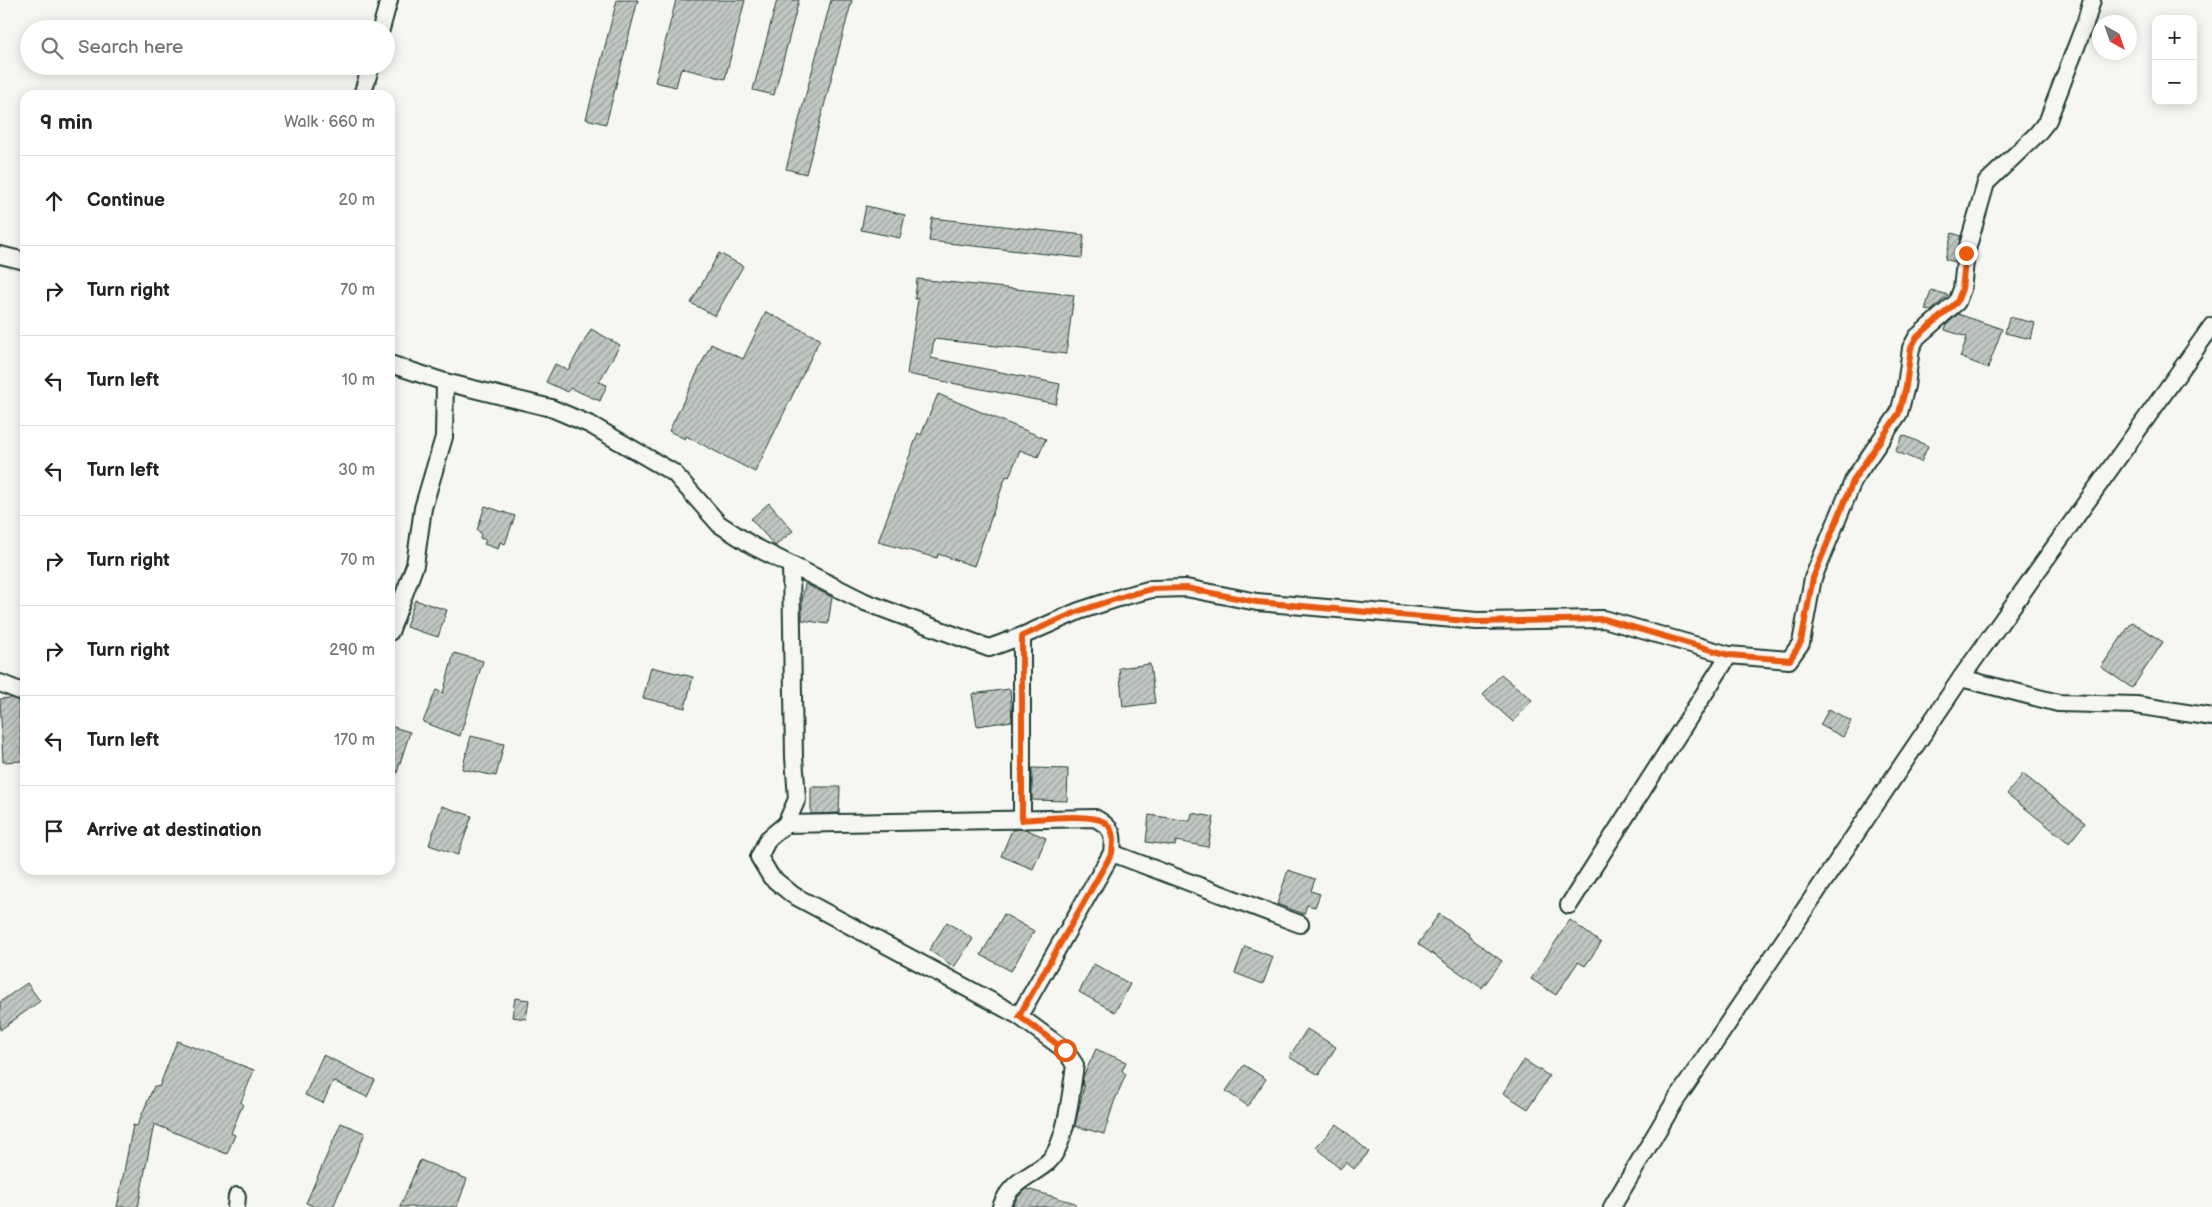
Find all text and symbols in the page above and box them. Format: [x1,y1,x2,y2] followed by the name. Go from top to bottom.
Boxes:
[2092,15,2137,60] north arrow
[2152,15,2197,105] map controls
[2152,15,2197,60] button: +
[20,20,395,75] search box
[38,34,66,62] icon: search
[78,36,183,59] text: Search here
[2152,60,2197,105] button: −
[40,110,93,135] text: 9 min
[284,113,375,132] text: Walk · 660 m
[40,187,68,215] icon: ahead
[87,189,165,212] text: Continue
[339,191,375,210] text: 20 m
[1955,242,1978,265] route end
[40,277,68,305] icon: right
[87,279,170,302] text: Turn right
[340,281,375,300] text: 70 m
[40,367,68,395] icon: left
[87,369,159,392] text: Turn left
[342,371,375,390] text: 10 m
[40,457,68,485] icon: left
[87,459,159,482] text: Turn left
[338,461,375,480] text: 30 m
[40,547,68,575] icon: right
[87,549,170,572] text: Turn right
[340,551,375,570] text: 70 m
[40,637,68,665] icon: right
[87,639,170,662] text: Turn right
[329,641,375,660] text: 290 m
[40,727,68,755] icon: left
[87,729,159,752] text: Turn left
[334,731,375,750] text: 170 m
[40,817,68,845] icon: arrive
[87,819,262,842] text: Arrive at destination
[1054,1039,1077,1062] route start

